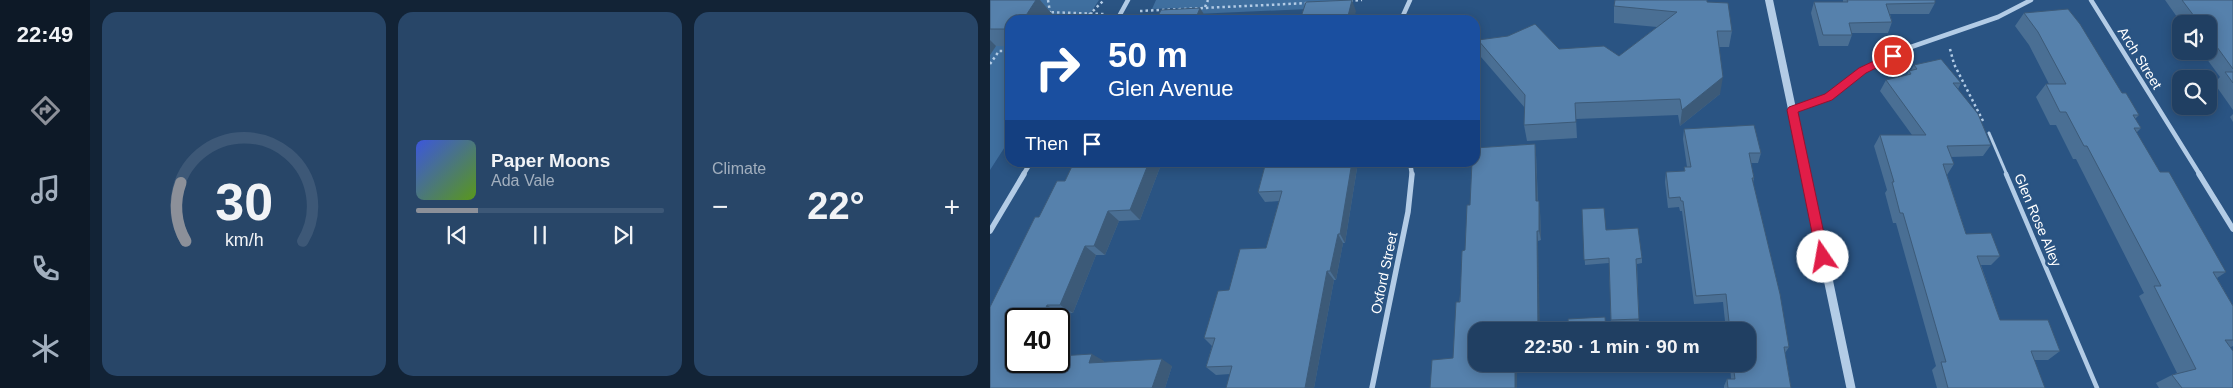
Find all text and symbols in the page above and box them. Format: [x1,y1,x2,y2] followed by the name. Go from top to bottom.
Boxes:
[2172,15,2217,115] map controls
[2172,15,2217,60] button: sound
[17,22,73,47] text: 22:49
[2115,24,2165,92] street label: Arch Street
[1025,35,1090,100] icon: right
[1108,35,1188,74] text: 50 m
[1872,35,1914,77] pin
[1879,42,1907,70] icon: arrive
[2172,70,2217,115] button: search
[1108,76,1234,101] text: Glen Avenue
[28,93,63,128] icon: directions
[1078,130,1106,158] icon: arrive
[1025,133,1068,154] text: Then
[491,150,610,171] text: Paper Moons
[712,160,766,177] text: Climate
[2011,171,2065,269] street label: Glen Rose Alley
[28,172,63,207] icon: music
[491,172,555,189] text: Ada Vale
[215,173,273,231] text: 30
[807,185,865,227] text: 22°
[712,191,728,222] text: −
[944,191,960,222] text: +
[443,221,471,249] icon: previous
[526,221,554,249] icon: pause
[609,221,637,249] icon: next
[225,230,263,250] text: km/h
[1796,230,1848,282] position arrow
[1368,231,1401,315] street label: Oxford Street
[28,251,63,286] icon: phone
[1005,308,1070,373] speed limit sign: 40
[28,331,63,366] icon: climate
[1524,336,1700,357] text: 22:50 · 1 min · 90 m

